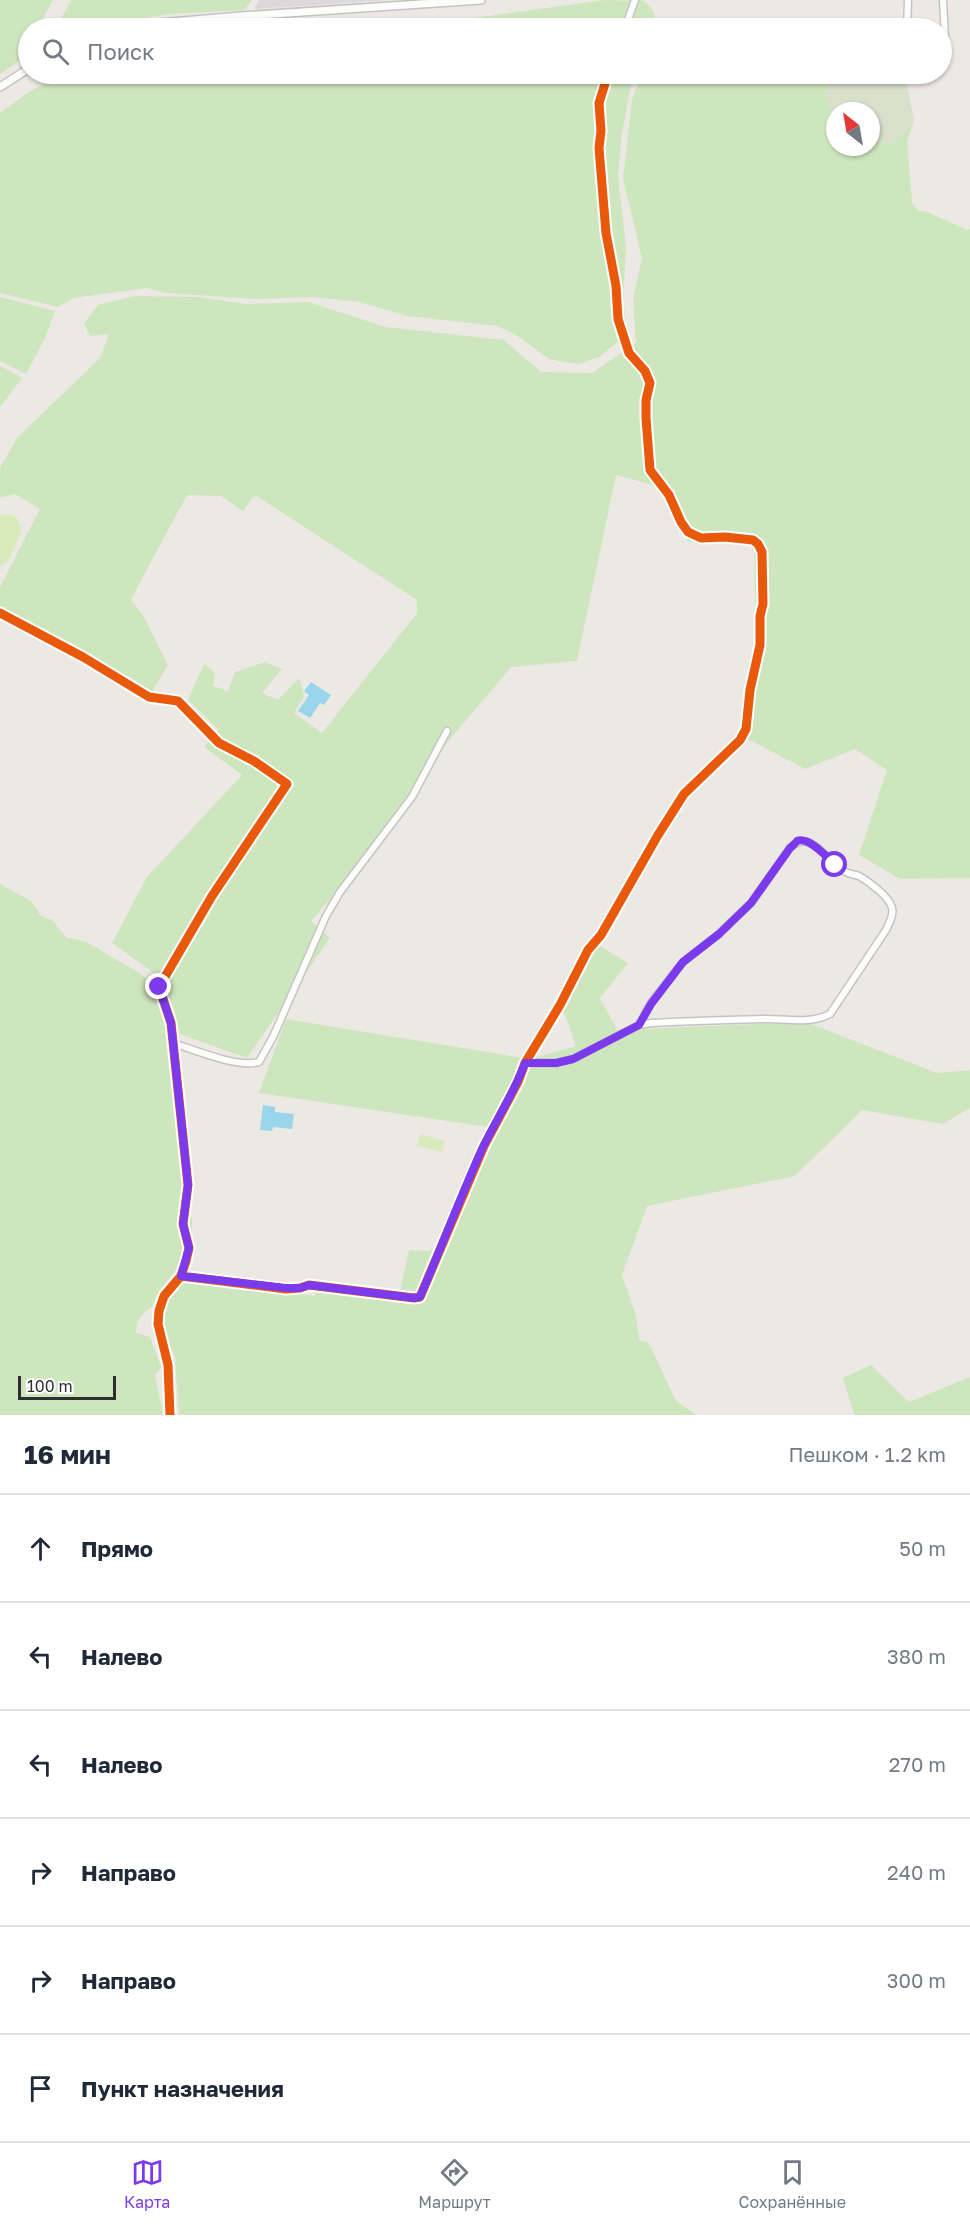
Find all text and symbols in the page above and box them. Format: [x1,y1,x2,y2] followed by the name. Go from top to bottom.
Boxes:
[18,18,952,84] search box
[39,35,72,68] icon: search
[87,38,155,65] text: Поиск
[826,102,880,156] north arrow
[821,851,847,877] route start
[145,973,171,999] route end
[18,1373,116,1400] scale bar
[27,1376,73,1396] text: 100 m
[24,1439,111,1470] text: 16 мин
[788,1442,946,1466] text: Пешком · 1.2 km
[24,1532,57,1565] icon: ahead
[81,1535,153,1562] text: Прямо
[899,1536,946,1560] text: 50 m
[24,1640,57,1673] icon: left
[81,1643,163,1670] text: Налево
[887,1644,946,1668] text: 380 m
[24,1748,57,1781] icon: left
[81,1751,163,1778] text: Налево
[889,1752,946,1776] text: 270 m
[24,1856,57,1889] icon: right
[81,1859,176,1886] text: Направо
[887,1860,946,1884] text: 240 m
[24,1964,57,1997] icon: right
[81,1967,176,1994] text: Направо
[887,1968,946,1992] text: 300 m
[24,2072,57,2105] icon: arrive
[81,2075,284,2102] text: Пункт назначения
[124,2156,170,2212] tab: Карта
[418,2156,491,2212] tab: Маршрут
[739,2156,846,2212] tab: Сохранённые

